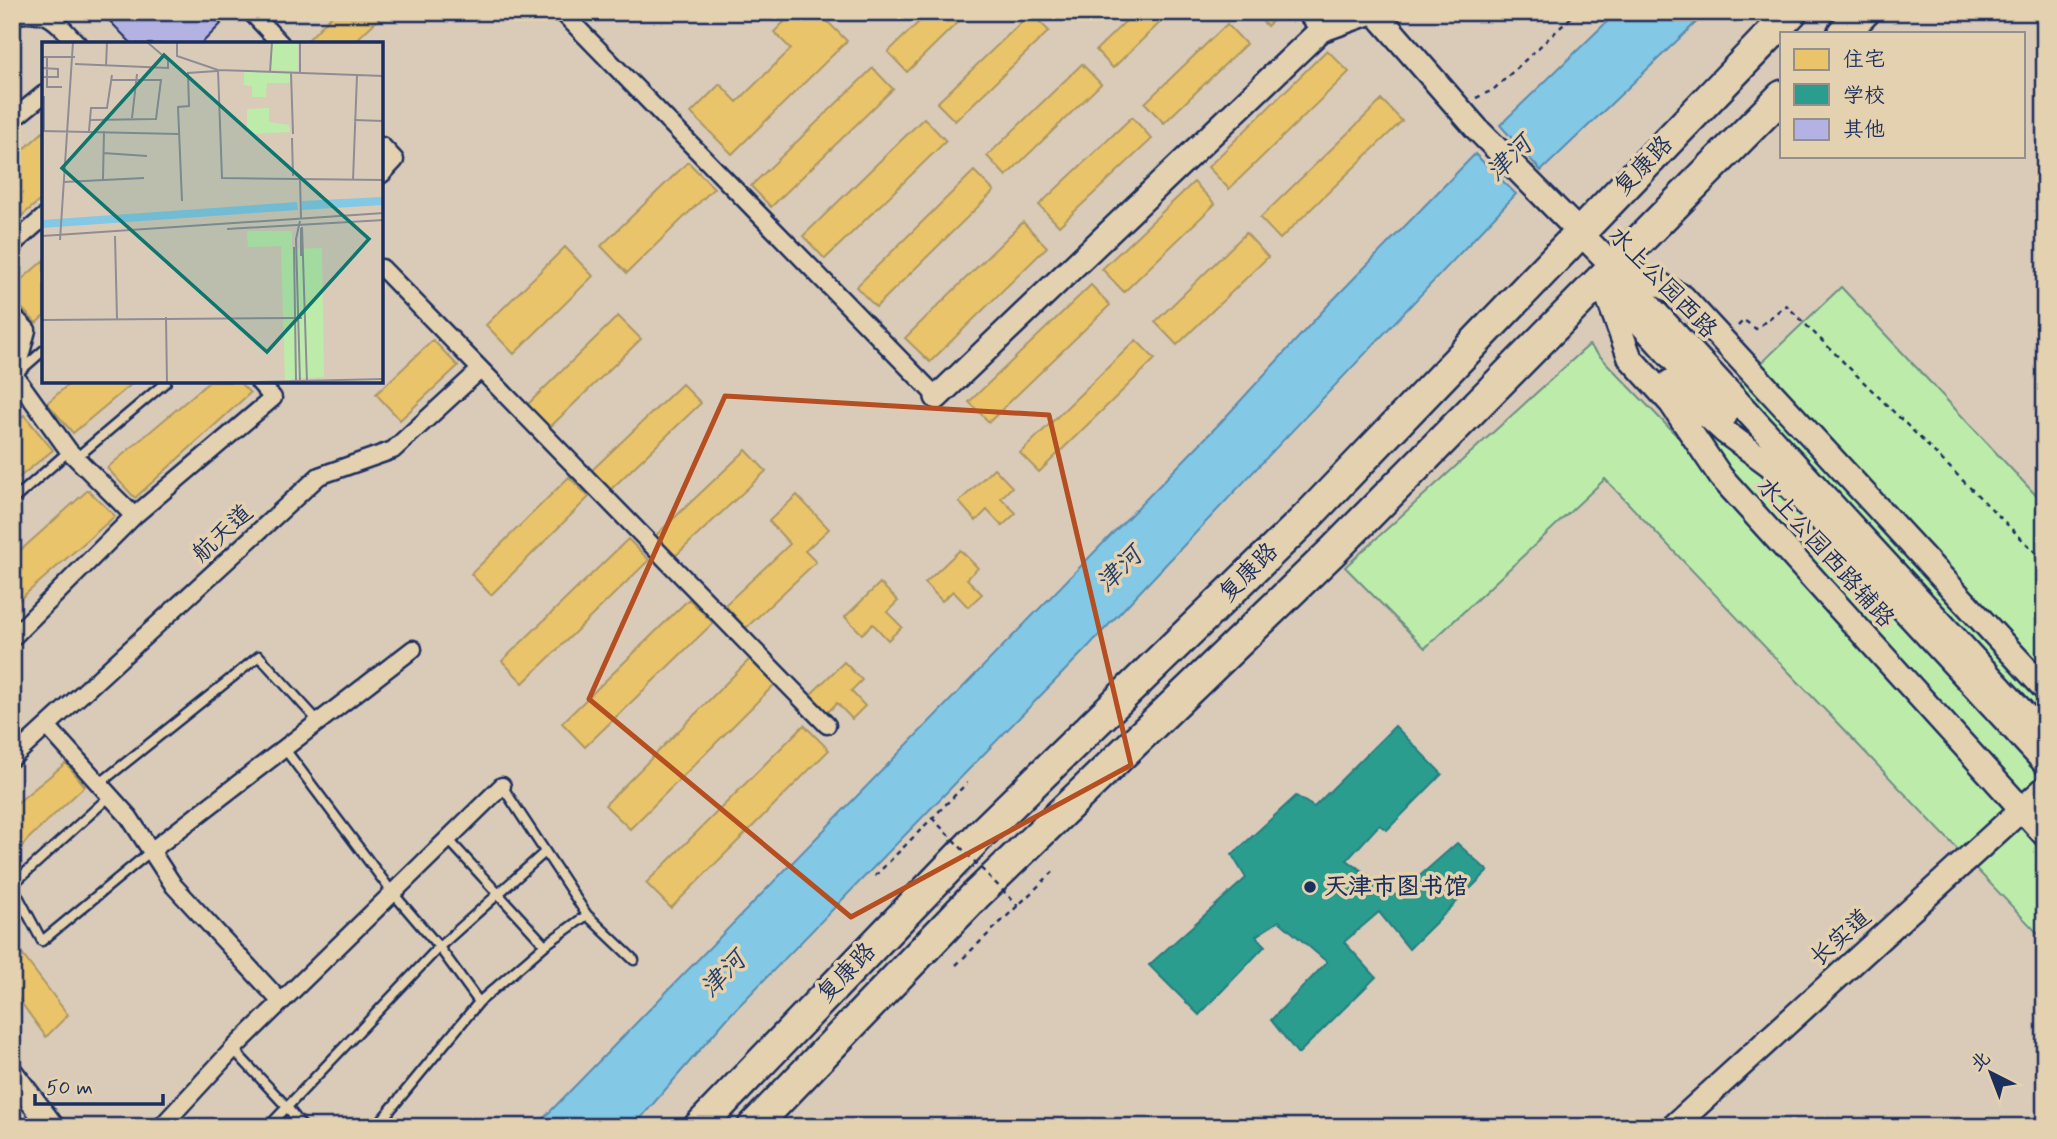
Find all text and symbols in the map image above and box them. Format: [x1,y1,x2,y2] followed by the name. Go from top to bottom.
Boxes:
[1780,32,2025,158] legend
[42,42,383,383] inset map
[1843,46,1885,74] text: 住宅
[1843,82,1885,110] text: 学校
[1843,116,1885,144] text: 其他
[1480,126,1543,189] water label: 津河
[1608,129,1680,203] street label: 复康路
[1601,220,1723,346] street label: 水上公园西路
[1749,471,1901,635] street label: 水上公园西路辅路
[186,498,260,570] street label: 航天道
[1090,537,1153,600] water label: 津河
[1213,537,1285,609] street label: 复康路
[1324,872,1468,903] place label: 天津市图书馆
[1302,879,1318,895] marker: 天津市图书馆
[1804,902,1878,974] street label: 长实道
[811,936,883,1010] street label: 复康路
[694,942,757,1006] water label: 津河
[1955,1038,2025,1108] north arrow
[1965,1046,1996,1077] text: 北
[35,1062,163,1106] scale bar
[46,1074,93,1102] text: 50 m

